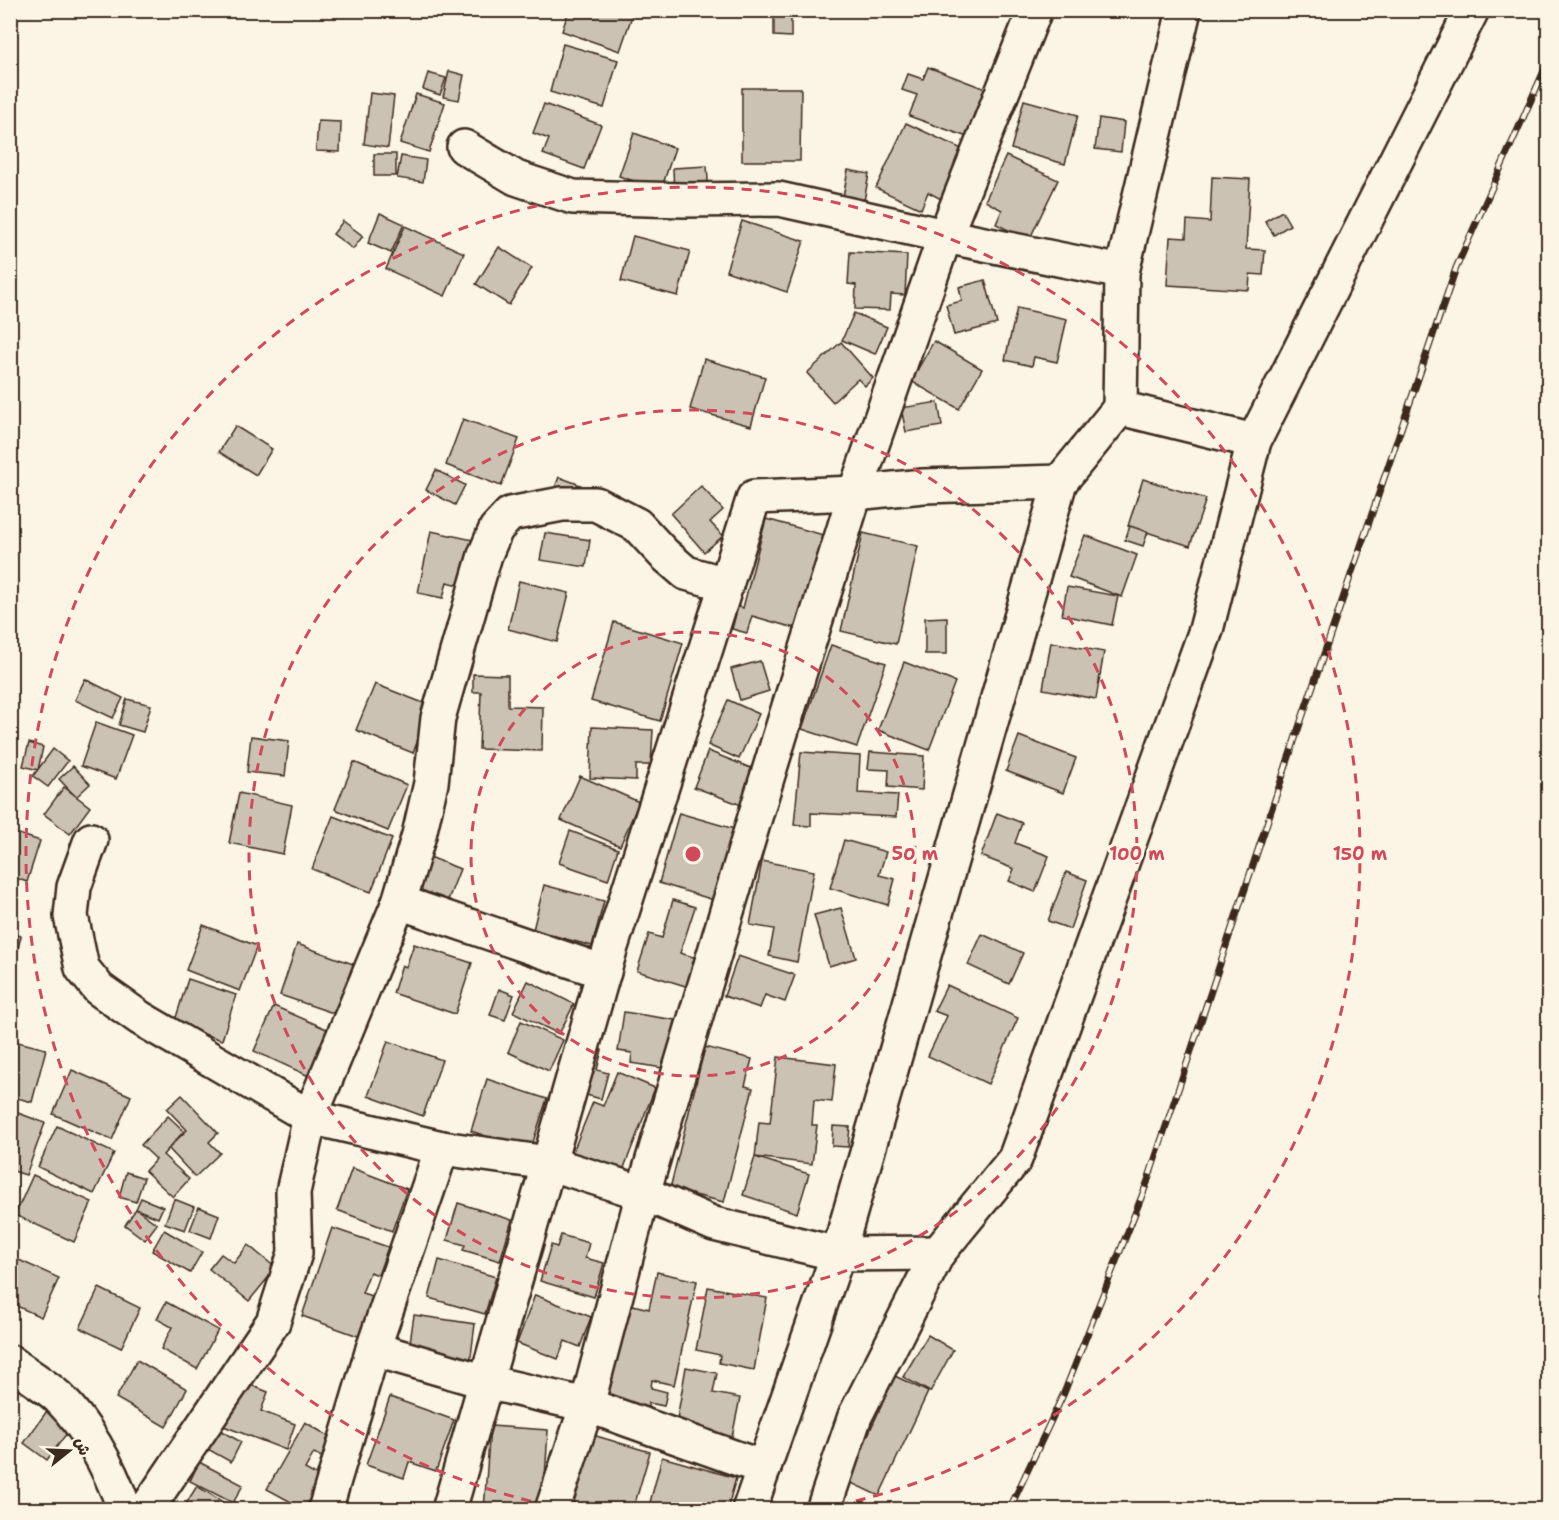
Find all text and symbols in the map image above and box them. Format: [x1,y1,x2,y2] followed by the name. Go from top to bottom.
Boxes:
[892,842,939,866] text: 50 m
[1109,842,1165,866] text: 100 m
[1333,842,1388,866] text: 150 m
[683,844,703,864] centre of rings
[39,1421,99,1481] north arrow
[70,1435,95,1458] text: ش

